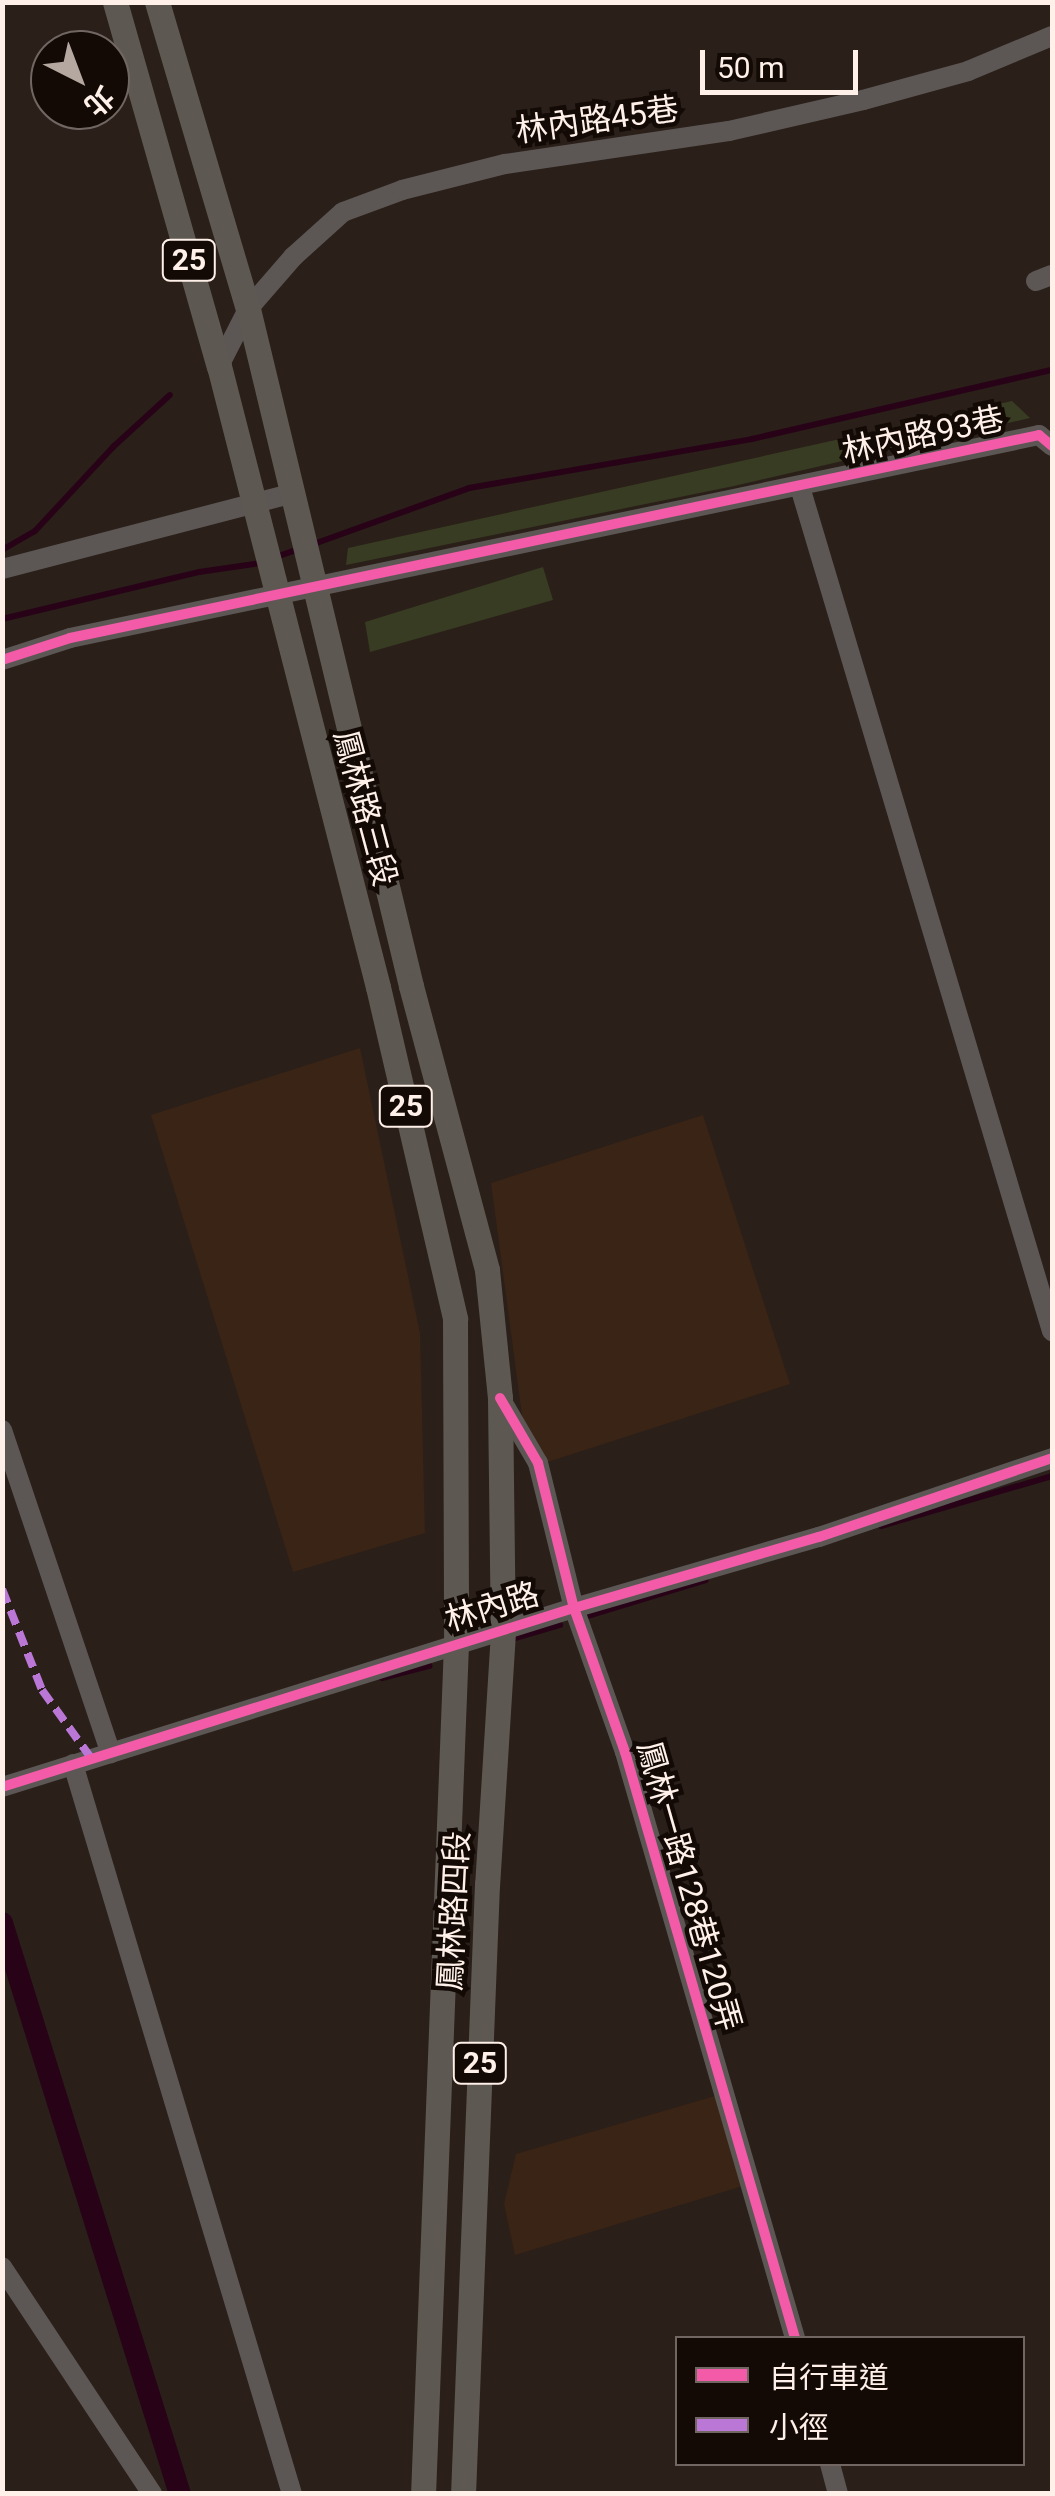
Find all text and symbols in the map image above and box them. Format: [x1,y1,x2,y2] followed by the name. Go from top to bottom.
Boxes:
[30,30,130,130] north arrow
[705,30,862,92] scale bar
[717,50,784,85] text: 50 m
[78,80,121,123] text: 北
[513,90,681,150] street label: 林內路45巷
[162,235,216,285] road number: 25
[839,399,1007,471] street label: 林內路93巷
[326,726,404,890] street label: 鳳林路三段
[378,1081,434,1131] road number: 25
[440,1575,544,1639] street label: 林內路
[629,1737,749,2035] street label: 鳳林一路128巷120弄
[431,1830,477,1992] street label: 鳳林路四段
[452,2038,508,2088] road number: 25
[675,2336,1025,2466] legend
[769,2360,889,2395] text: 自行車道
[769,2410,829,2445] text: 小徑

